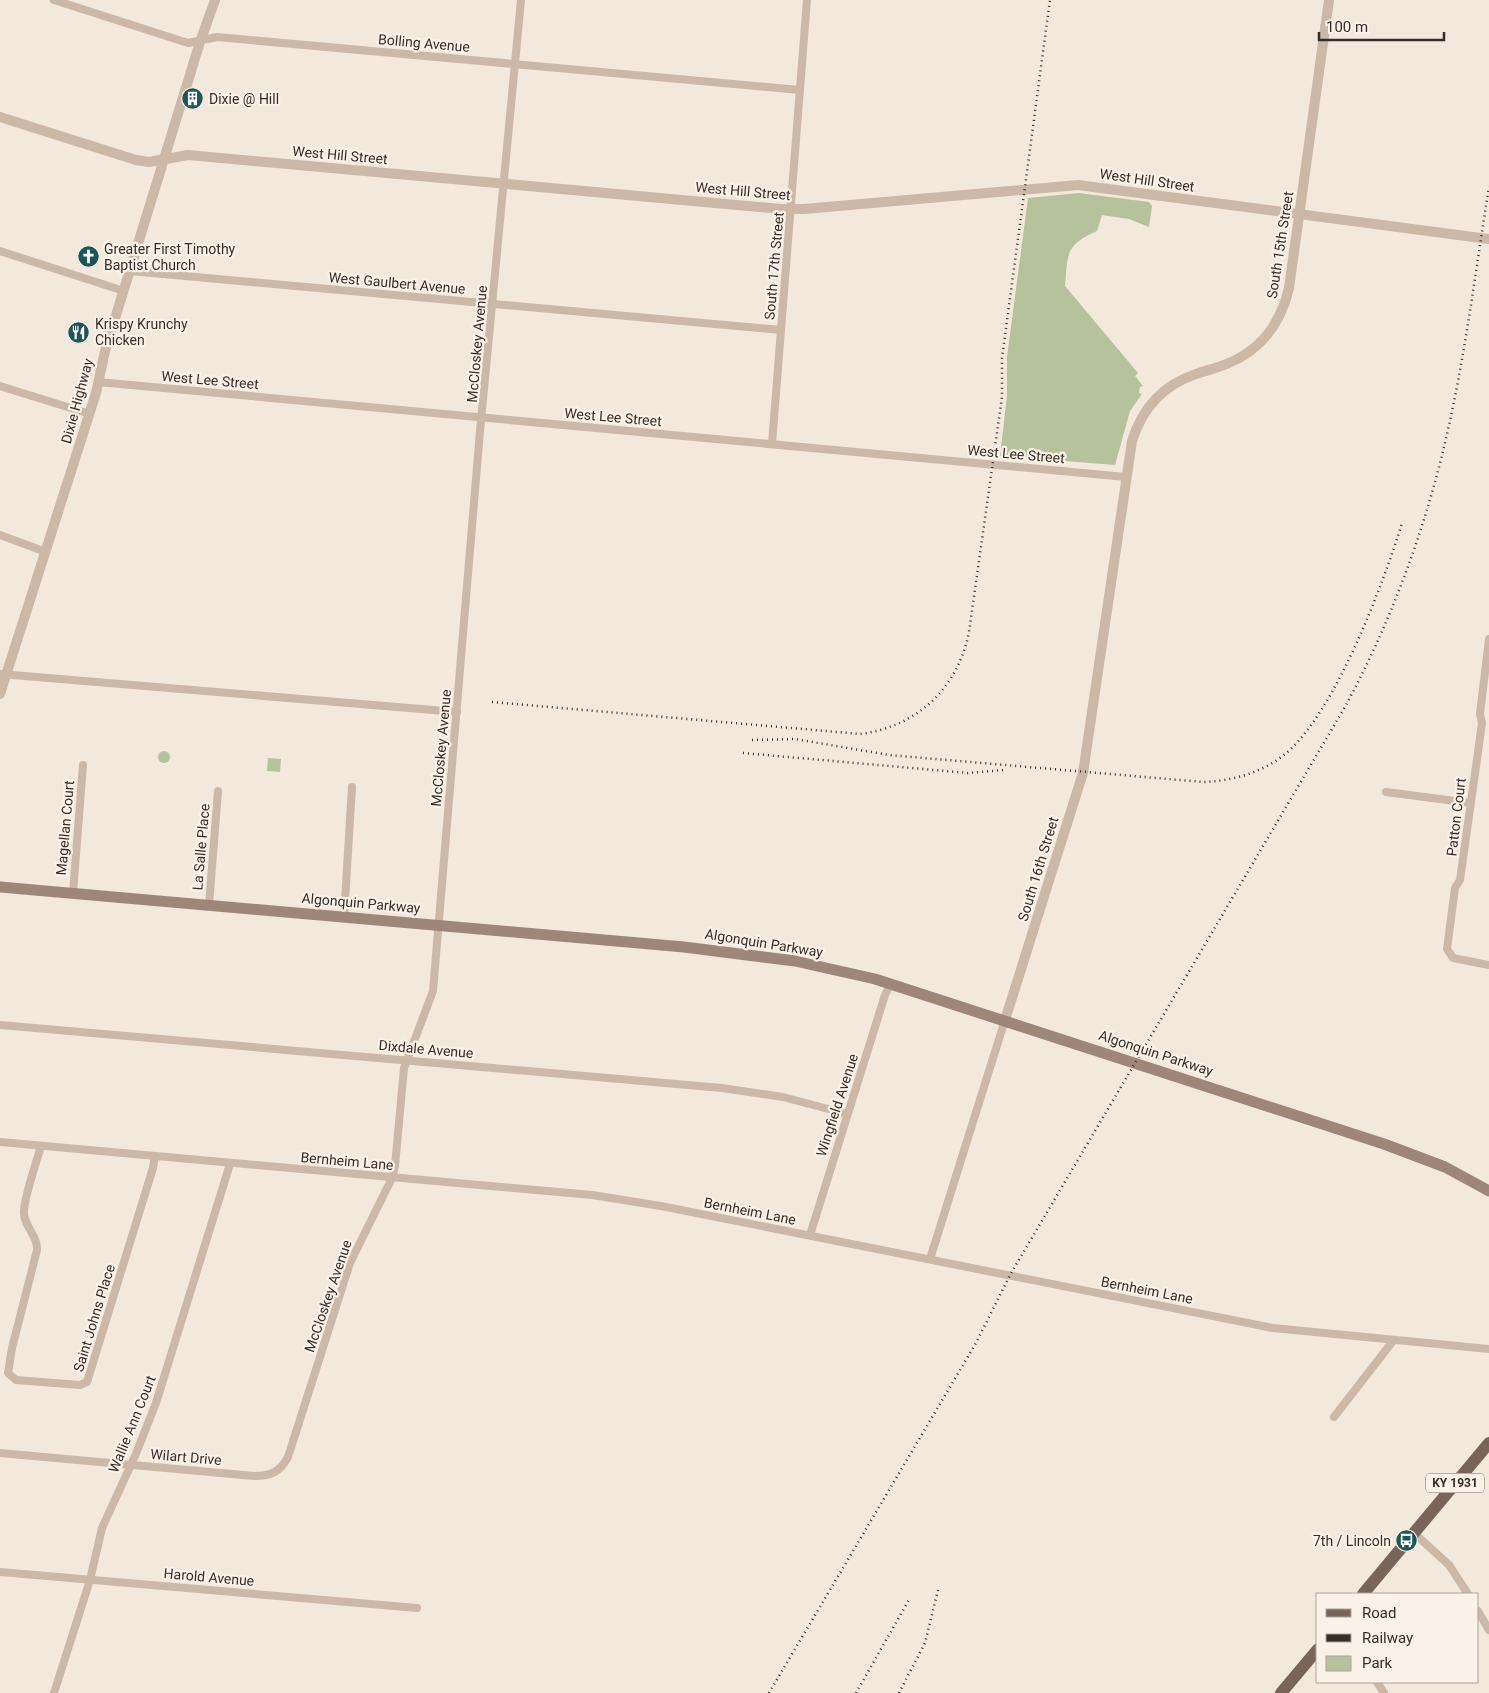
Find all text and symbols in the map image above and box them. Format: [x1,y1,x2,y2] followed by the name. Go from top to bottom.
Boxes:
[1319,10,1444,42] scale bar
[1326,18,1368,36] text: 100 m
[378,31,470,55] street label: Bolling Avenue
[181,87,205,111] building icon: Dixie @ Hill
[209,91,279,107] place label: Dixie @ Hill
[292,143,389,167] street label: West Hill Street
[1099,165,1196,195] street label: West Hill Street
[695,179,792,203] street label: West Hill Street
[1264,190,1296,300] street label: South 15th Street
[761,211,787,321] street label: South 17th Street
[104,241,236,273] place label: Greater First Timothy Baptist Church
[76,245,100,269] church icon: Greater First Timothy Baptist Church
[328,269,466,297] street label: West Gaulbert Avenue
[464,285,490,403] street label: McCloskey Avenue
[95,316,188,348] place label: Krispy Krunchy Chicken
[67,320,91,344] restaurant icon: Krispy Krunchy Chicken
[58,356,96,445] street label: Dixie Highway
[161,368,260,392] street label: West Lee Street
[564,405,663,429] street label: West Lee Street
[967,442,1066,466] street label: West Lee Street
[428,689,454,807] street label: McCloskey Avenue
[1443,776,1469,857] street label: Patton Court
[53,779,77,876] street label: Magellan Court
[189,803,213,891] street label: La Salle Place
[1015,815,1062,923] street label: South 16th Street
[301,890,421,916] street label: Algonquin Parkway
[704,926,825,960] street label: Algonquin Parkway
[1097,1027,1216,1079] street label: Algonquin Parkway
[378,1037,474,1061] street label: Dixdale Avenue
[813,1052,861,1158] street label: Wingfield Avenue
[300,1149,394,1173] street label: Bernheim Lane
[703,1194,797,1228] street label: Bernheim Lane
[301,1238,355,1354] street label: McCloskey Avenue
[70,1262,118,1374] street label: Saint Johns Place
[1100,1273,1194,1307] street label: Bernheim Lane
[105,1373,159,1475] street label: Wallie Ann Court
[150,1446,222,1468] street label: Wilart Drive
[1426,1474,1484,1492] road number: KY 1931
[1395,1529,1419,1553] bus stop icon: 7th / Lincoln
[1313,1533,1391,1549] place label: 7th / Lincoln
[163,1565,255,1589] street label: Harold Avenue
[1316,1593,1479,1683] legend
[1362,1604,1396,1622] text: Road
[1362,1629,1413,1647] text: Railway
[1362,1654,1393,1672] text: Park

